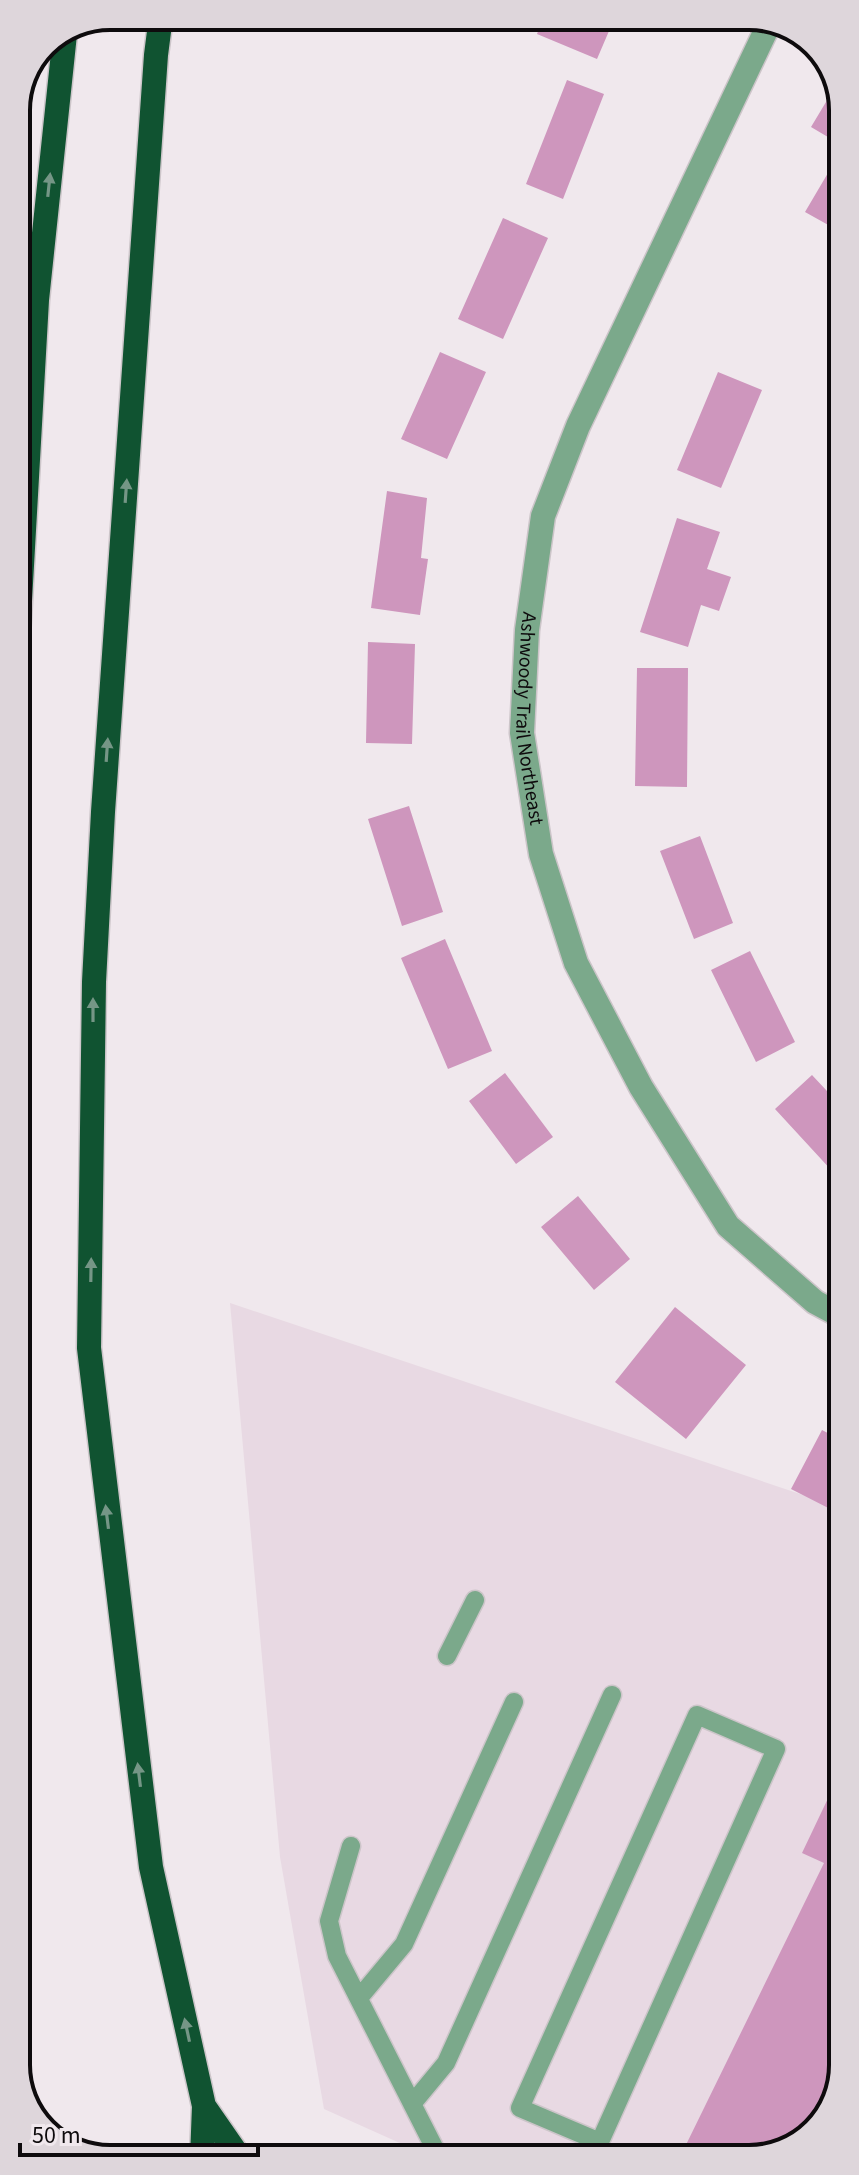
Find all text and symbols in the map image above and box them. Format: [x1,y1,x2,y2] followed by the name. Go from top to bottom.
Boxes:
[43,172,56,197] one-way arrow
[120,478,133,503] one-way arrow
[508,610,550,827] street label: Ashwoody Trail Northeast
[101,737,114,762] one-way arrow
[87,997,100,1022] one-way arrow
[84,1257,97,1282] one-way arrow
[101,1504,114,1529] one-way arrow
[132,1762,145,1787] one-way arrow
[180,2018,193,2043] one-way arrow
[20,2107,258,2157] scale bar
[32,2118,81,2153] text: 50 m

